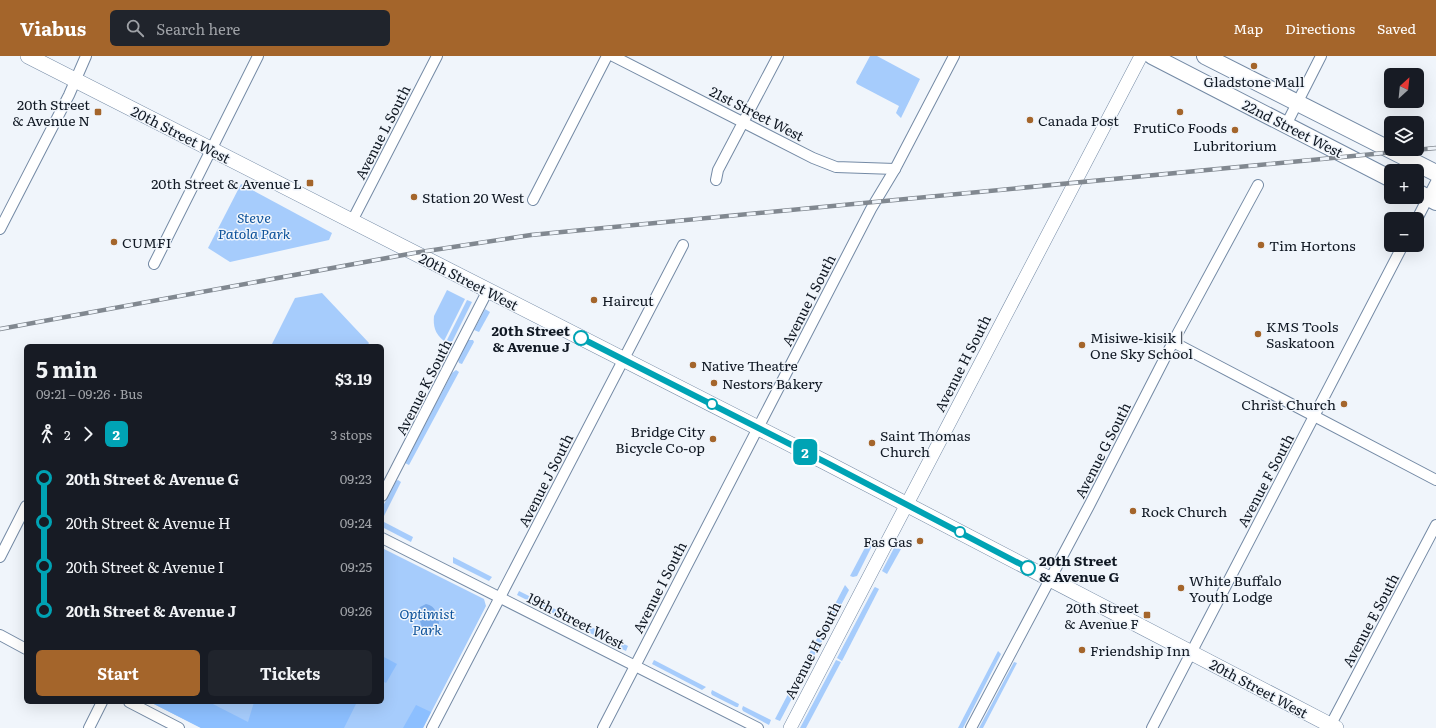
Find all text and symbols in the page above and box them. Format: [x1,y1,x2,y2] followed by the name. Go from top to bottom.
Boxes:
[110,10,390,46] search box
[20,14,86,42] text: Viabus
[124,17,146,39] icon: search
[156,17,240,40] text: Search here
[1233,18,1263,38] text: Map
[1285,18,1355,38] text: Directions
[1377,18,1416,38] text: Saved
[1249,61,1259,71] marker: Gladstone Mall
[1384,68,1424,108] north arrow
[1384,68,1424,252] map controls
[1203,71,1305,91] place label: Gladstone Mall
[350,81,414,183] street label: Avenue L South
[706,81,808,145] street label: 21st Street West
[12,94,90,130] place label: 20th Street & Avenue N
[1239,94,1347,162] street label: 22nd Street West
[128,100,234,168] street label: 20th Street West
[93,107,103,117] marker: 20th Street & Avenue N
[1175,107,1185,117] marker: FrutiCo Foods
[1038,110,1119,130] place label: Canada Post
[1025,115,1035,125] marker: Canada Post
[1384,116,1424,156] button: layers
[1133,117,1227,137] place label: FrutiCo Foods
[1230,125,1240,135] marker: Lubritorium
[1193,135,1277,155] place label: Lubritorium
[1384,164,1424,204] button: +
[151,173,302,193] place label: 20th Street & Avenue L
[305,178,315,188] marker: 20th Street & Avenue L
[422,187,525,207] place label: Station 20 West
[409,192,419,202] marker: Station 20 West
[218,207,291,243] park label: Steve Patola Park
[1384,212,1424,252] button: −
[122,232,171,252] place label: CUMFI
[1269,235,1356,255] place label: Tim Hortons
[109,237,119,247] marker: CUMFI
[1256,240,1266,250] marker: Tim Hortons
[416,247,522,315] street label: 20th Street West
[776,251,840,349] street label: Avenue I South
[602,290,654,310] place label: Haircut
[589,295,599,305] marker: Haircut
[929,311,995,415] street label: Avenue H South
[1266,316,1338,352] place label: KMS Tools Saskatoon
[492,320,571,356] place label: 20th Street & Avenue J
[1090,327,1193,363] place label: Misiwe-kisik | One Sky School
[1253,329,1263,339] marker: KMS Tools Saskatoon
[573,330,589,346] marker: 20th Street & Avenue J
[390,336,456,438] street label: Avenue K South
[1077,340,1087,350] marker: Misiwe-kisik | One Sky School
[36,352,98,385] text: 5 min
[701,355,798,375] place label: Native Theatre
[688,360,698,370] marker: Native Theatre
[335,367,372,390] text: $3.19
[722,373,824,393] place label: Nestors Bakery
[709,378,719,388] marker: Nestors Bakery
[36,384,142,403] text: 09:21 – 09:26 · Bus
[1241,394,1336,414] place label: Christ Church
[706,398,718,410] unlabelled marker
[1069,399,1135,501] street label: Avenue G South
[1339,399,1349,409] marker: Christ Church
[615,421,706,457] place label: Bridge City Bicycle Co-op
[36,423,58,445] icon: walk
[77,423,99,445] icon: forward
[113,424,120,444] text: 2
[64,425,71,444] text: 2
[330,425,372,444] text: 3 stops
[880,425,970,461] place label: Saint Thomas Church
[513,430,577,530] street label: Avenue J South
[1232,430,1298,530] street label: Avenue F South
[708,434,718,444] marker: Bridge City Bicycle Co-op
[867,438,877,448] marker: Saint Thomas Church
[792,439,818,465] line badge: 2
[801,442,809,462] text: 2
[66,467,239,490] text: 20th Street & Avenue G
[340,469,372,488] text: 09:23
[1141,501,1227,521] place label: Rock Church
[1128,506,1138,516] marker: Rock Church
[66,511,231,534] text: 20th Street & Avenue H
[340,513,372,532] text: 09:24
[954,526,966,538] unlabelled marker
[863,531,912,551] place label: Fas Gas
[915,536,925,546] marker: Fas Gas
[627,538,691,636] street label: Avenue I South
[1039,550,1120,586] place label: 20th Street & Avenue G
[66,555,224,578] text: 20th Street & Avenue I
[340,557,372,576] text: 09:25
[1020,560,1036,576] marker: 20th Street & Avenue G
[1189,570,1282,606] place label: White Buffalo Youth Lodge
[1337,570,1403,670] street label: Avenue E South
[1176,583,1186,593] marker: White Buffalo Youth Lodge
[524,587,628,653] street label: 19th Street West
[1064,597,1139,633] place label: 20th Street & Avenue F
[779,598,845,702] street label: Avenue H South
[66,599,236,622] text: 20th Street & Avenue J
[340,601,372,620] text: 09:26
[399,603,455,639] park label: Optimist Park
[1142,610,1152,620] marker: 20th Street & Avenue F
[1090,640,1190,660] place label: Friendship Inn
[1077,645,1087,655] marker: Friendship Inn
[36,650,200,696] button: Start
[208,650,372,696] button: Tickets
[1206,654,1312,723] street label: 20th Street West

